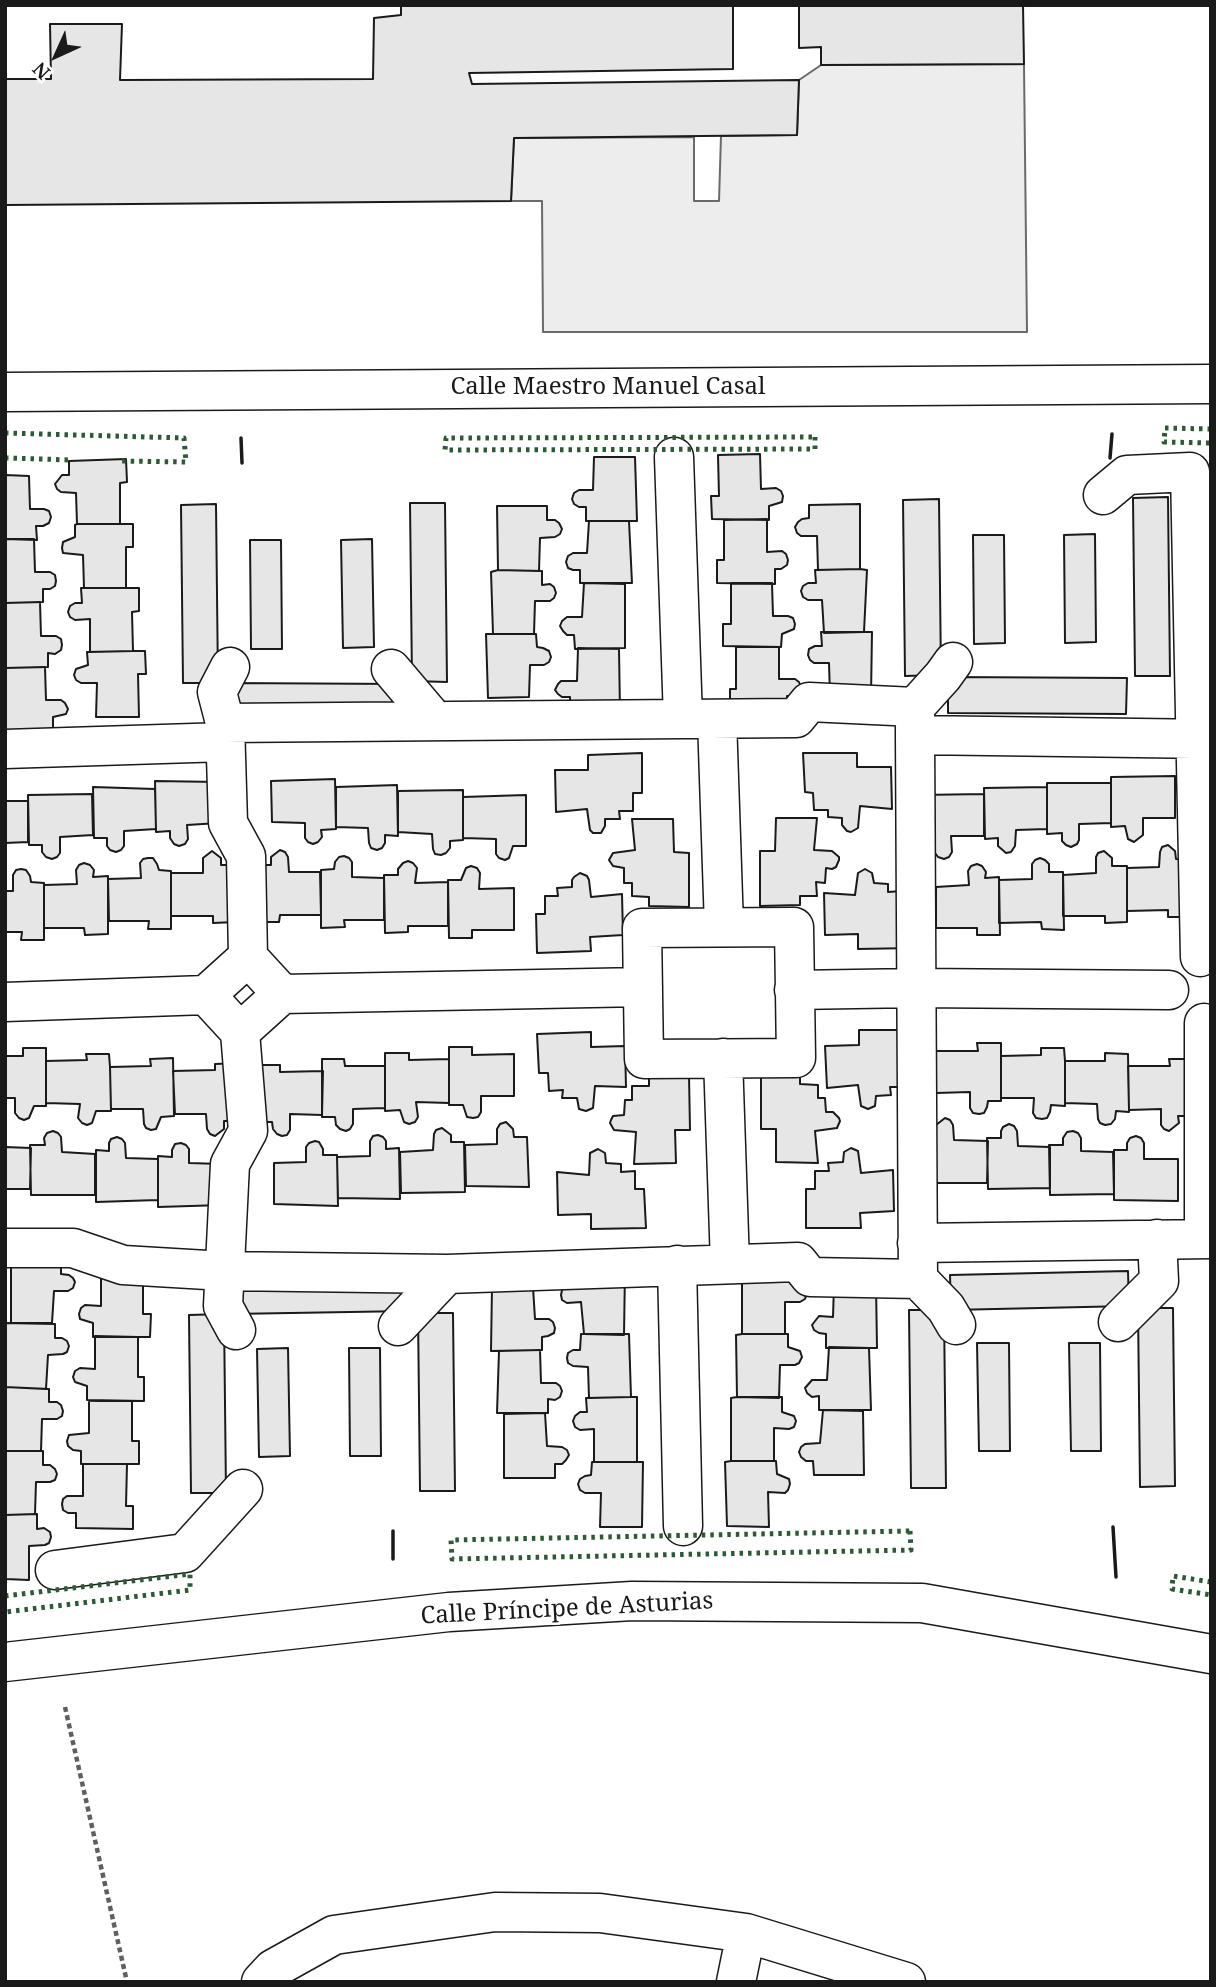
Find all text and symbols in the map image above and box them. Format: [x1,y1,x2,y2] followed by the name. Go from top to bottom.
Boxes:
[21,21,91,91] north arrow
[27,56,56,85] text: N
[450,373,766,401] street label: Calle Maestro Manuel Casal
[420,1587,714,1631] street label: Calle Príncipe de Asturias

